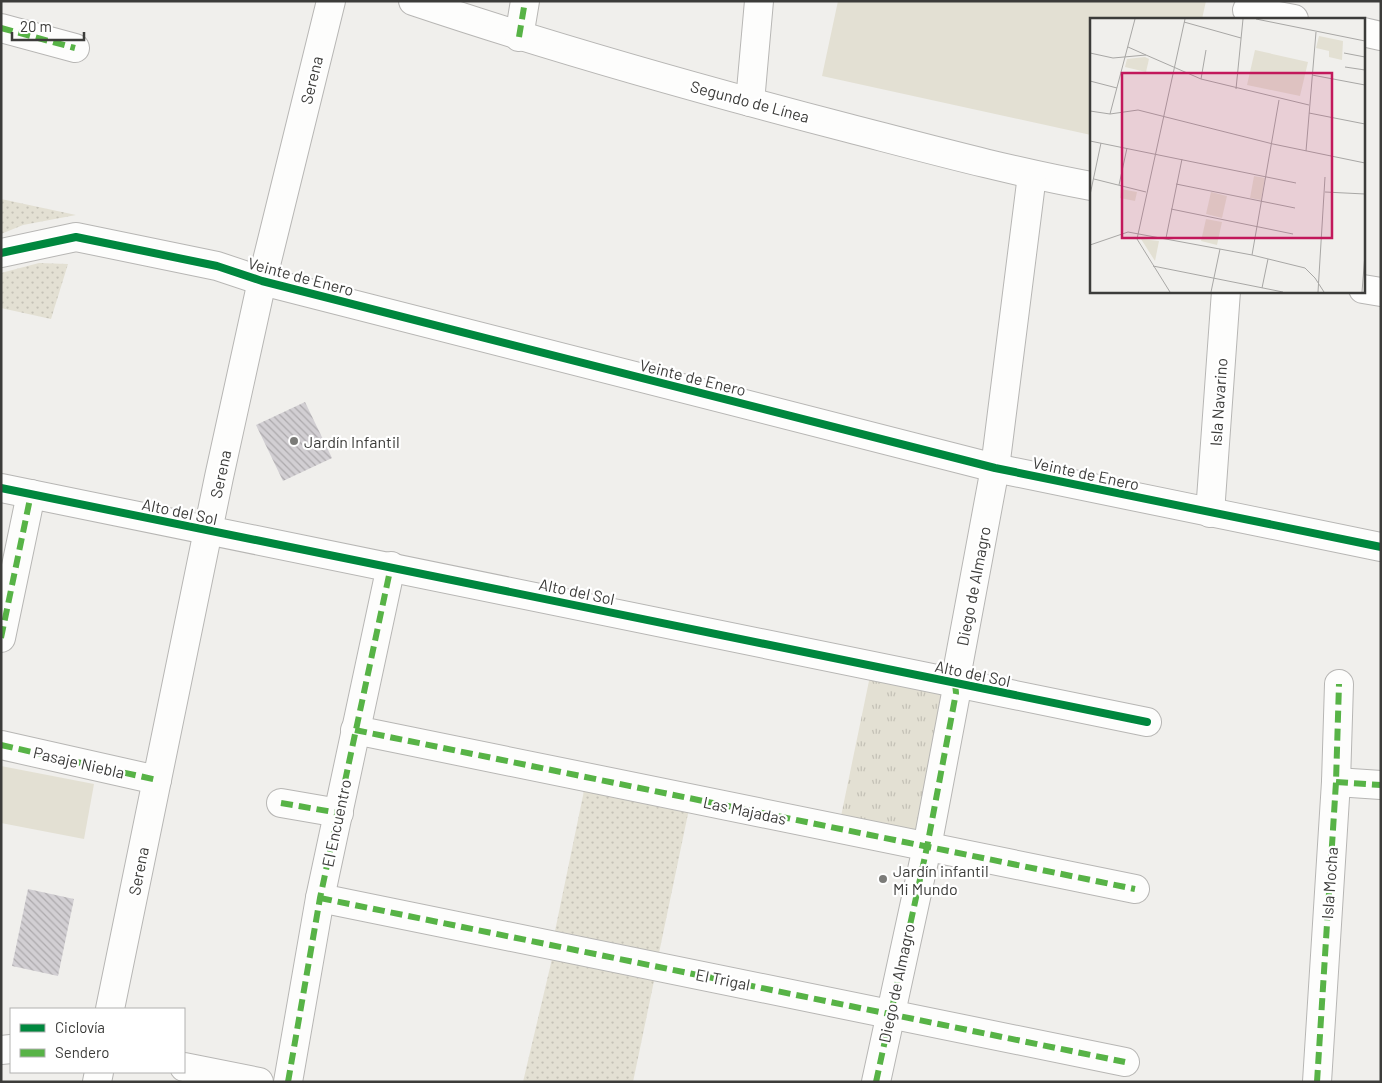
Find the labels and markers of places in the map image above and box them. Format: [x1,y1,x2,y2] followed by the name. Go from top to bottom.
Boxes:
[304,432,400,451] place label: Jardín Infantil
[288,435,300,447] marker: Jardín Infantil
[893,861,989,898] place label: Jardín infantil Mi Mundo
[877,873,889,885] marker: Jardín infantil Mi Mundo

